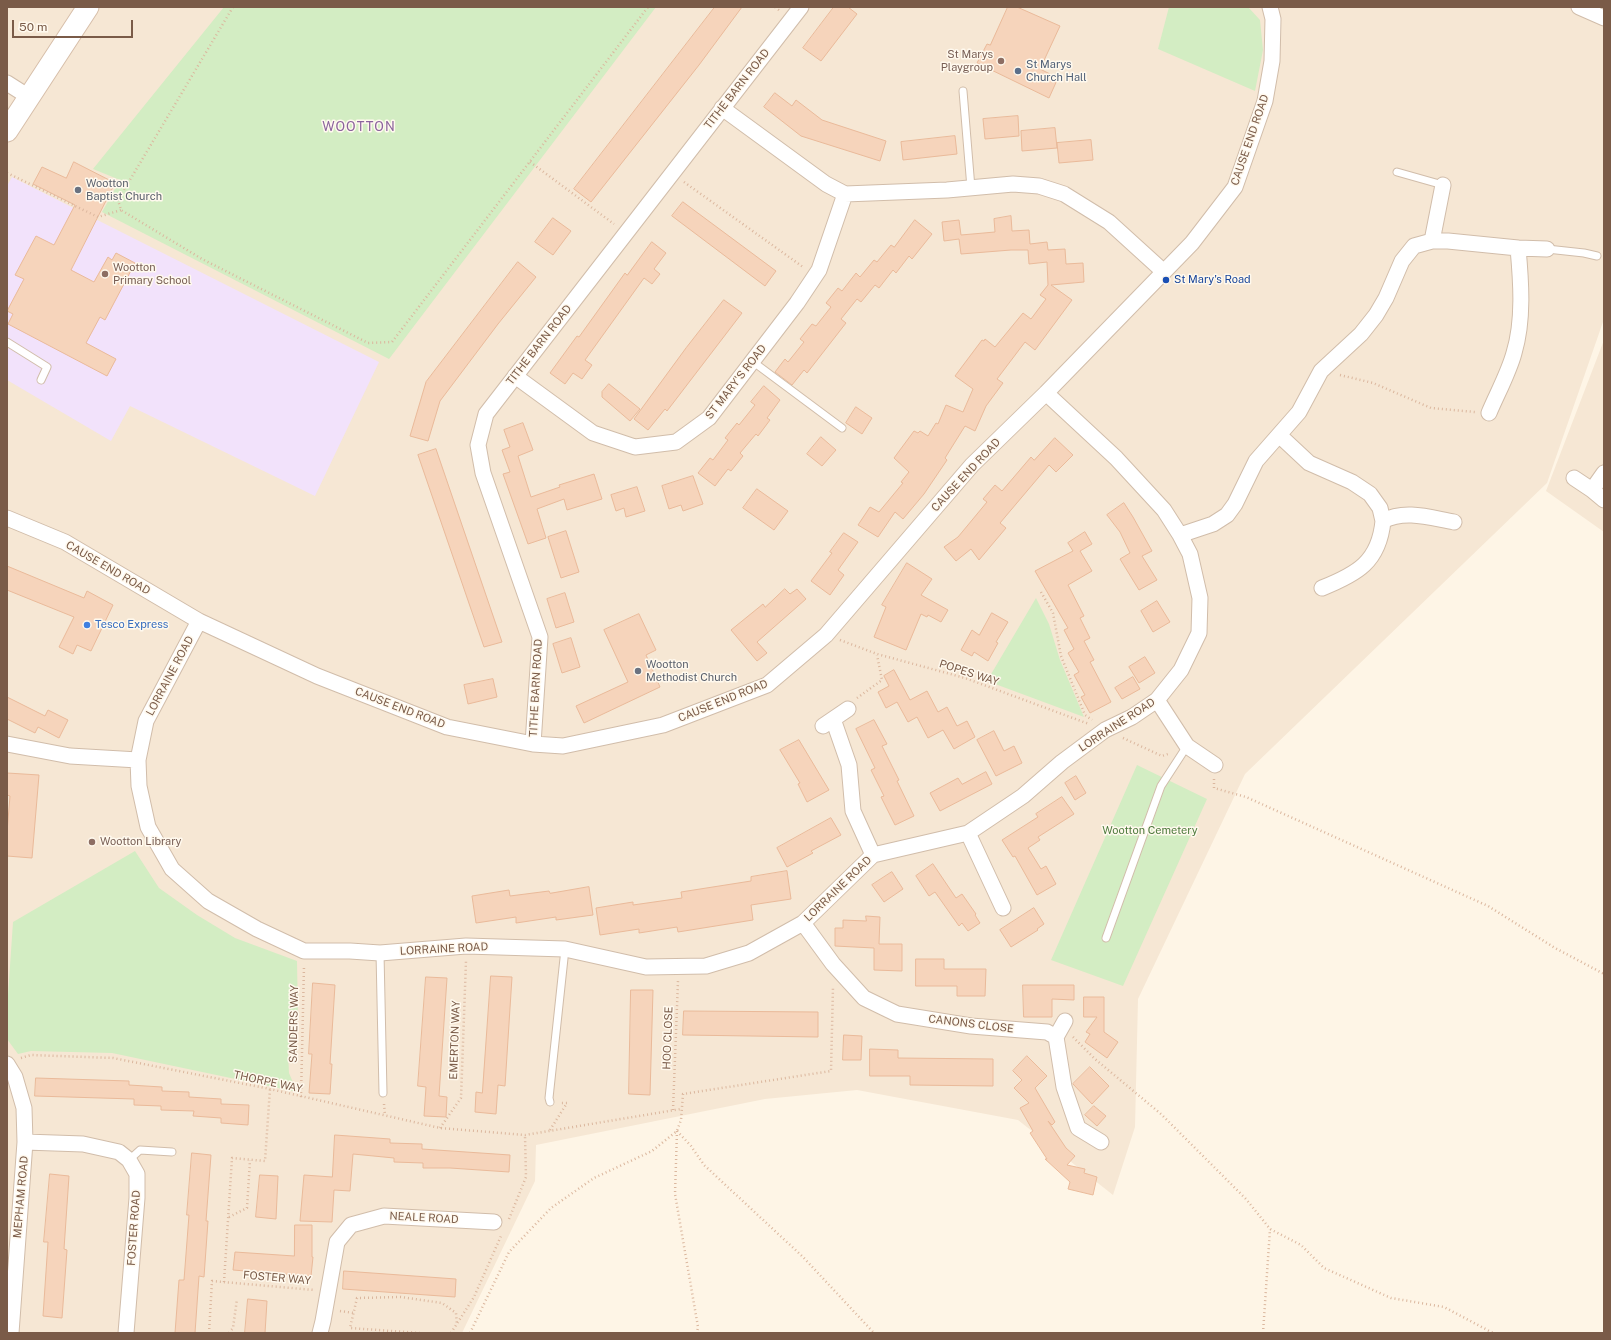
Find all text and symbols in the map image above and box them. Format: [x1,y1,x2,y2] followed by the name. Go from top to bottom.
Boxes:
[14,12,135,38] scale bar
[19,20,47,34] text: 50 m
[702,46,772,132] street label: TITHE BARN ROAD
[941,48,993,74] place label: St Marys Playgroup
[996,56,1006,66] marker: St Marys Playgroup
[1026,58,1086,84] place label: St Marys Church Hall
[1013,66,1023,76] marker: St Marys Church Hall
[1228,93,1272,187] street label: CAUSE END ROAD
[322,119,396,135] district label: WOOTTON
[86,177,162,203] place label: Wootton Baptist Church
[73,185,83,195] marker: Wootton Baptist Church
[113,261,191,287] place label: Wootton Primary School
[100,269,110,279] marker: Wootton Primary School
[1174,273,1251,287] place label: St Mary's Road
[1161,275,1171,285] marker: St Mary's Road
[504,302,574,388] street label: TITHE BARN ROAD
[703,342,769,422] street label: ST MARY'S ROAD
[929,436,1003,514] street label: CAUSE END ROAD
[63,538,153,598] street label: CAUSE END ROAD
[95,618,168,632] place label: Tesco Express
[82,620,92,630] marker: Tesco Express
[143,634,197,718] street label: LORRAINE ROAD
[527,639,545,737] street label: TITHE BARN ROAD
[938,657,1000,689] street label: POPES WAY
[646,658,737,684] place label: Wootton Methodist Church
[633,666,643,676] marker: Wootton Methodist Church
[676,677,770,725] street label: CAUSE END ROAD
[353,685,447,731] street label: CAUSE END ROAD
[1076,695,1158,755] street label: LORRAINE ROAD
[1102,824,1198,838] park label: Wootton Cemetery
[100,835,182,849] place label: Wootton Library
[87,837,97,847] marker: Wootton Library
[802,854,874,924] street label: LORRAINE ROAD
[400,940,488,958] street label: LORRAINE ROAD
[287,985,301,1063] street label: SANDERS WAY
[447,1000,463,1080] street label: EMERTON WAY
[660,1006,676,1070] street label: HOO CLOSE
[928,1012,1014,1036] street label: CANONS CLOSE
[232,1068,304,1096] street label: THORPE WAY
[11,1155,31,1239] street label: MEPHAM ROAD
[125,1190,143,1266] street label: FOSTER ROAD
[389,1210,459,1226] street label: NEALE ROAD
[242,1268,312,1288] street label: FOSTER WAY

